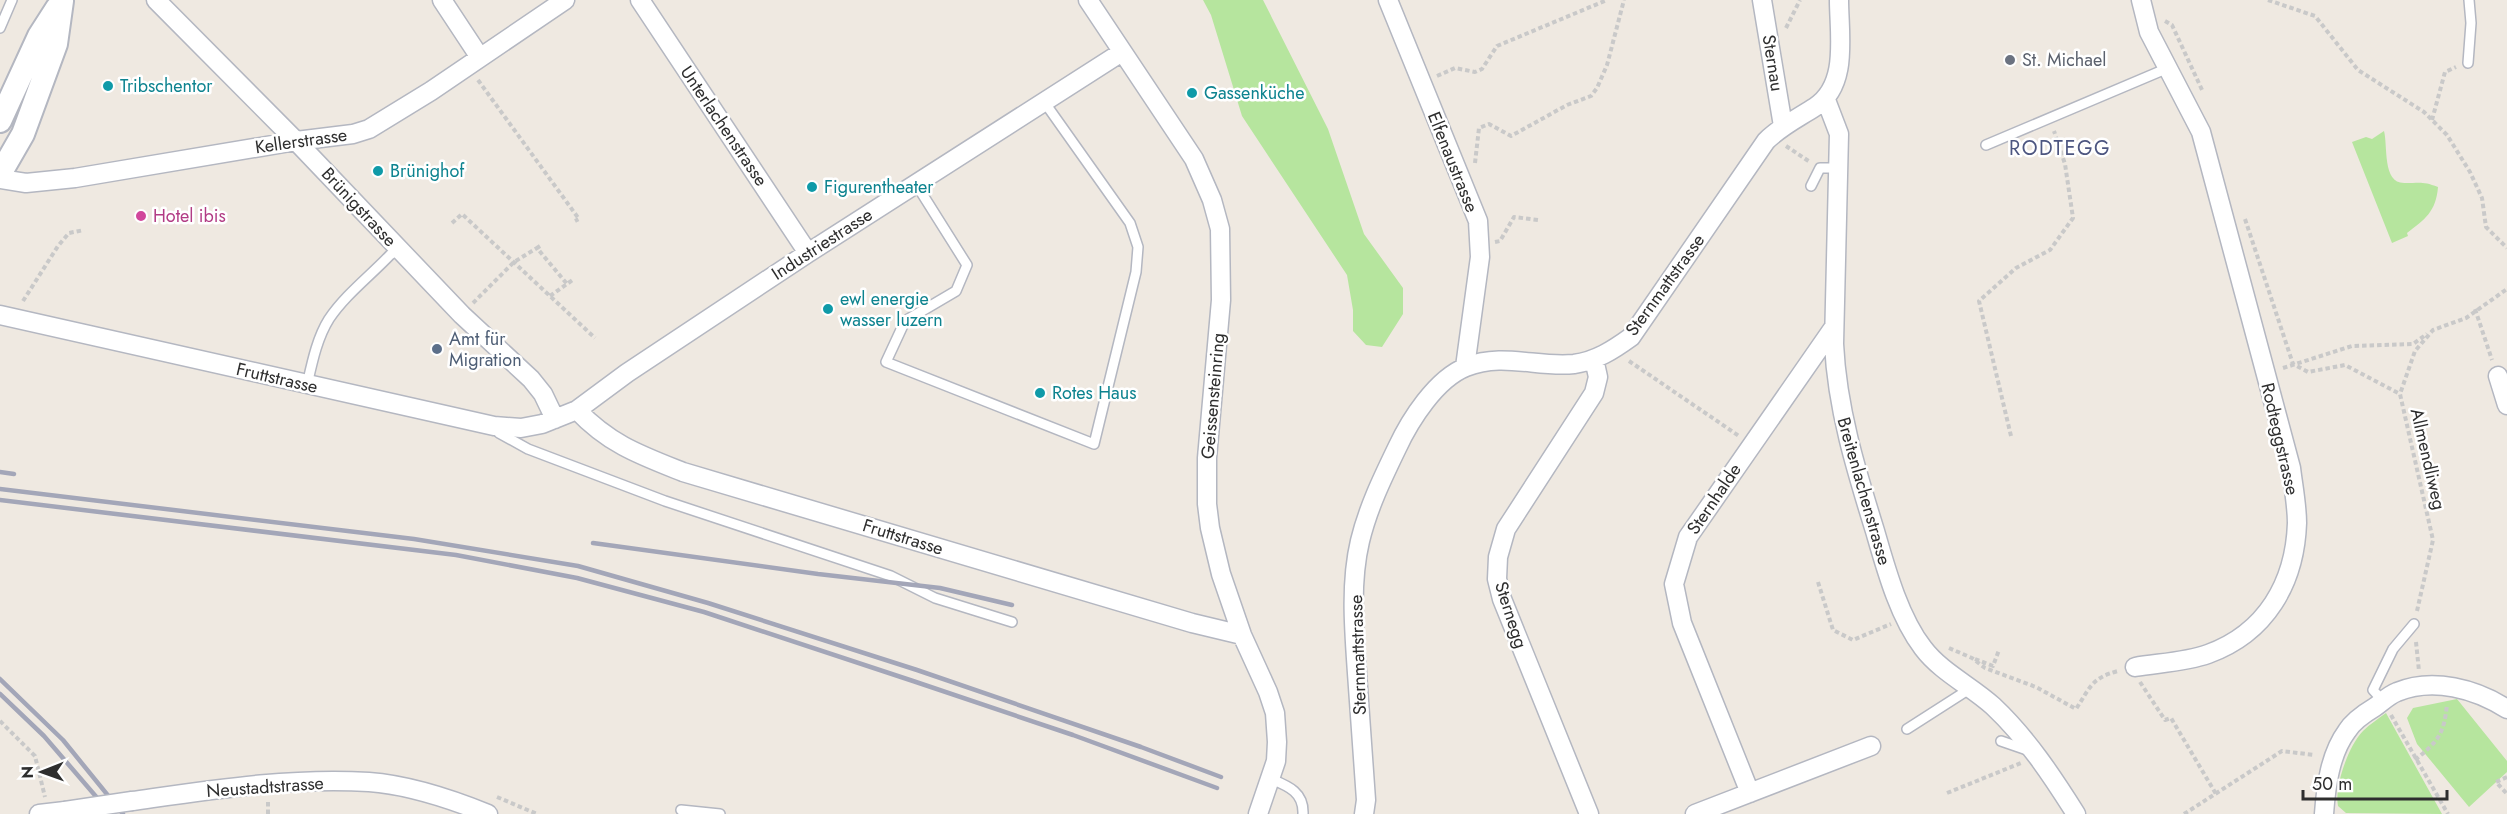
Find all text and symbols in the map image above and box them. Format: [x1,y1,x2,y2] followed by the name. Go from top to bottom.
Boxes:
[1756,33,1790,93] street label: Sternau
[2022,47,2106,73] place label: St. Michael
[2003,53,2017,67] marker: St. Michael
[674,61,774,191] street label: Unterlachenstrasse
[120,73,213,99] place label: Tribschentor
[101,79,115,93] marker: Tribschentor
[1204,80,1305,106] place label: Gassenküche
[1185,86,1199,100] marker: Gassenküche
[1421,108,1485,216] street label: Elfenaustrasse
[253,122,349,160] street label: Kellerstrasse
[2009,134,2111,163] district label: RODTEGG
[390,158,465,184] place label: Brünighof
[315,161,403,253] street label: Brünigstrasse
[371,164,385,178] marker: Brünighof
[824,174,934,200] place label: Figurentheater
[805,180,819,194] marker: Figurentheater
[767,202,877,286] street label: Industriestrasse
[153,203,226,229] place label: Hotel ibis
[134,209,148,223] marker: Hotel ibis
[1619,229,1711,341] street label: Sternmattstrasse
[840,286,943,333] place label: ewl energie wasser luzern
[821,302,835,316] marker: ewl energie wasser luzern
[449,326,522,373] place label: Amt für Migration
[1195,332,1231,460] street label: Geissensteinring
[430,342,444,356] marker: Amt für Migration
[234,356,320,400] street label: Fruttstrasse
[1052,380,1136,406] place label: Rotes Haus
[2254,380,2306,498] street label: Rodteggstrasse
[1033,386,1047,400] marker: Rotes Haus
[2404,406,2452,512] street label: Allmendliweg
[1830,414,1898,568] street label: Breitenlachenstrasse
[1681,458,1747,540] street label: Sternhalde
[859,512,947,562] street label: Fruttstrasse
[1488,578,1534,652] street label: Sternegg
[1343,594,1373,716] street label: Sternmattstrasse
[12,742,72,802] north arrow
[2303,763,2447,801] scale bar
[16,766,39,779] text: N
[205,770,325,804] street label: Neustadtstrasse
[2312,771,2352,797] text: 50 m

